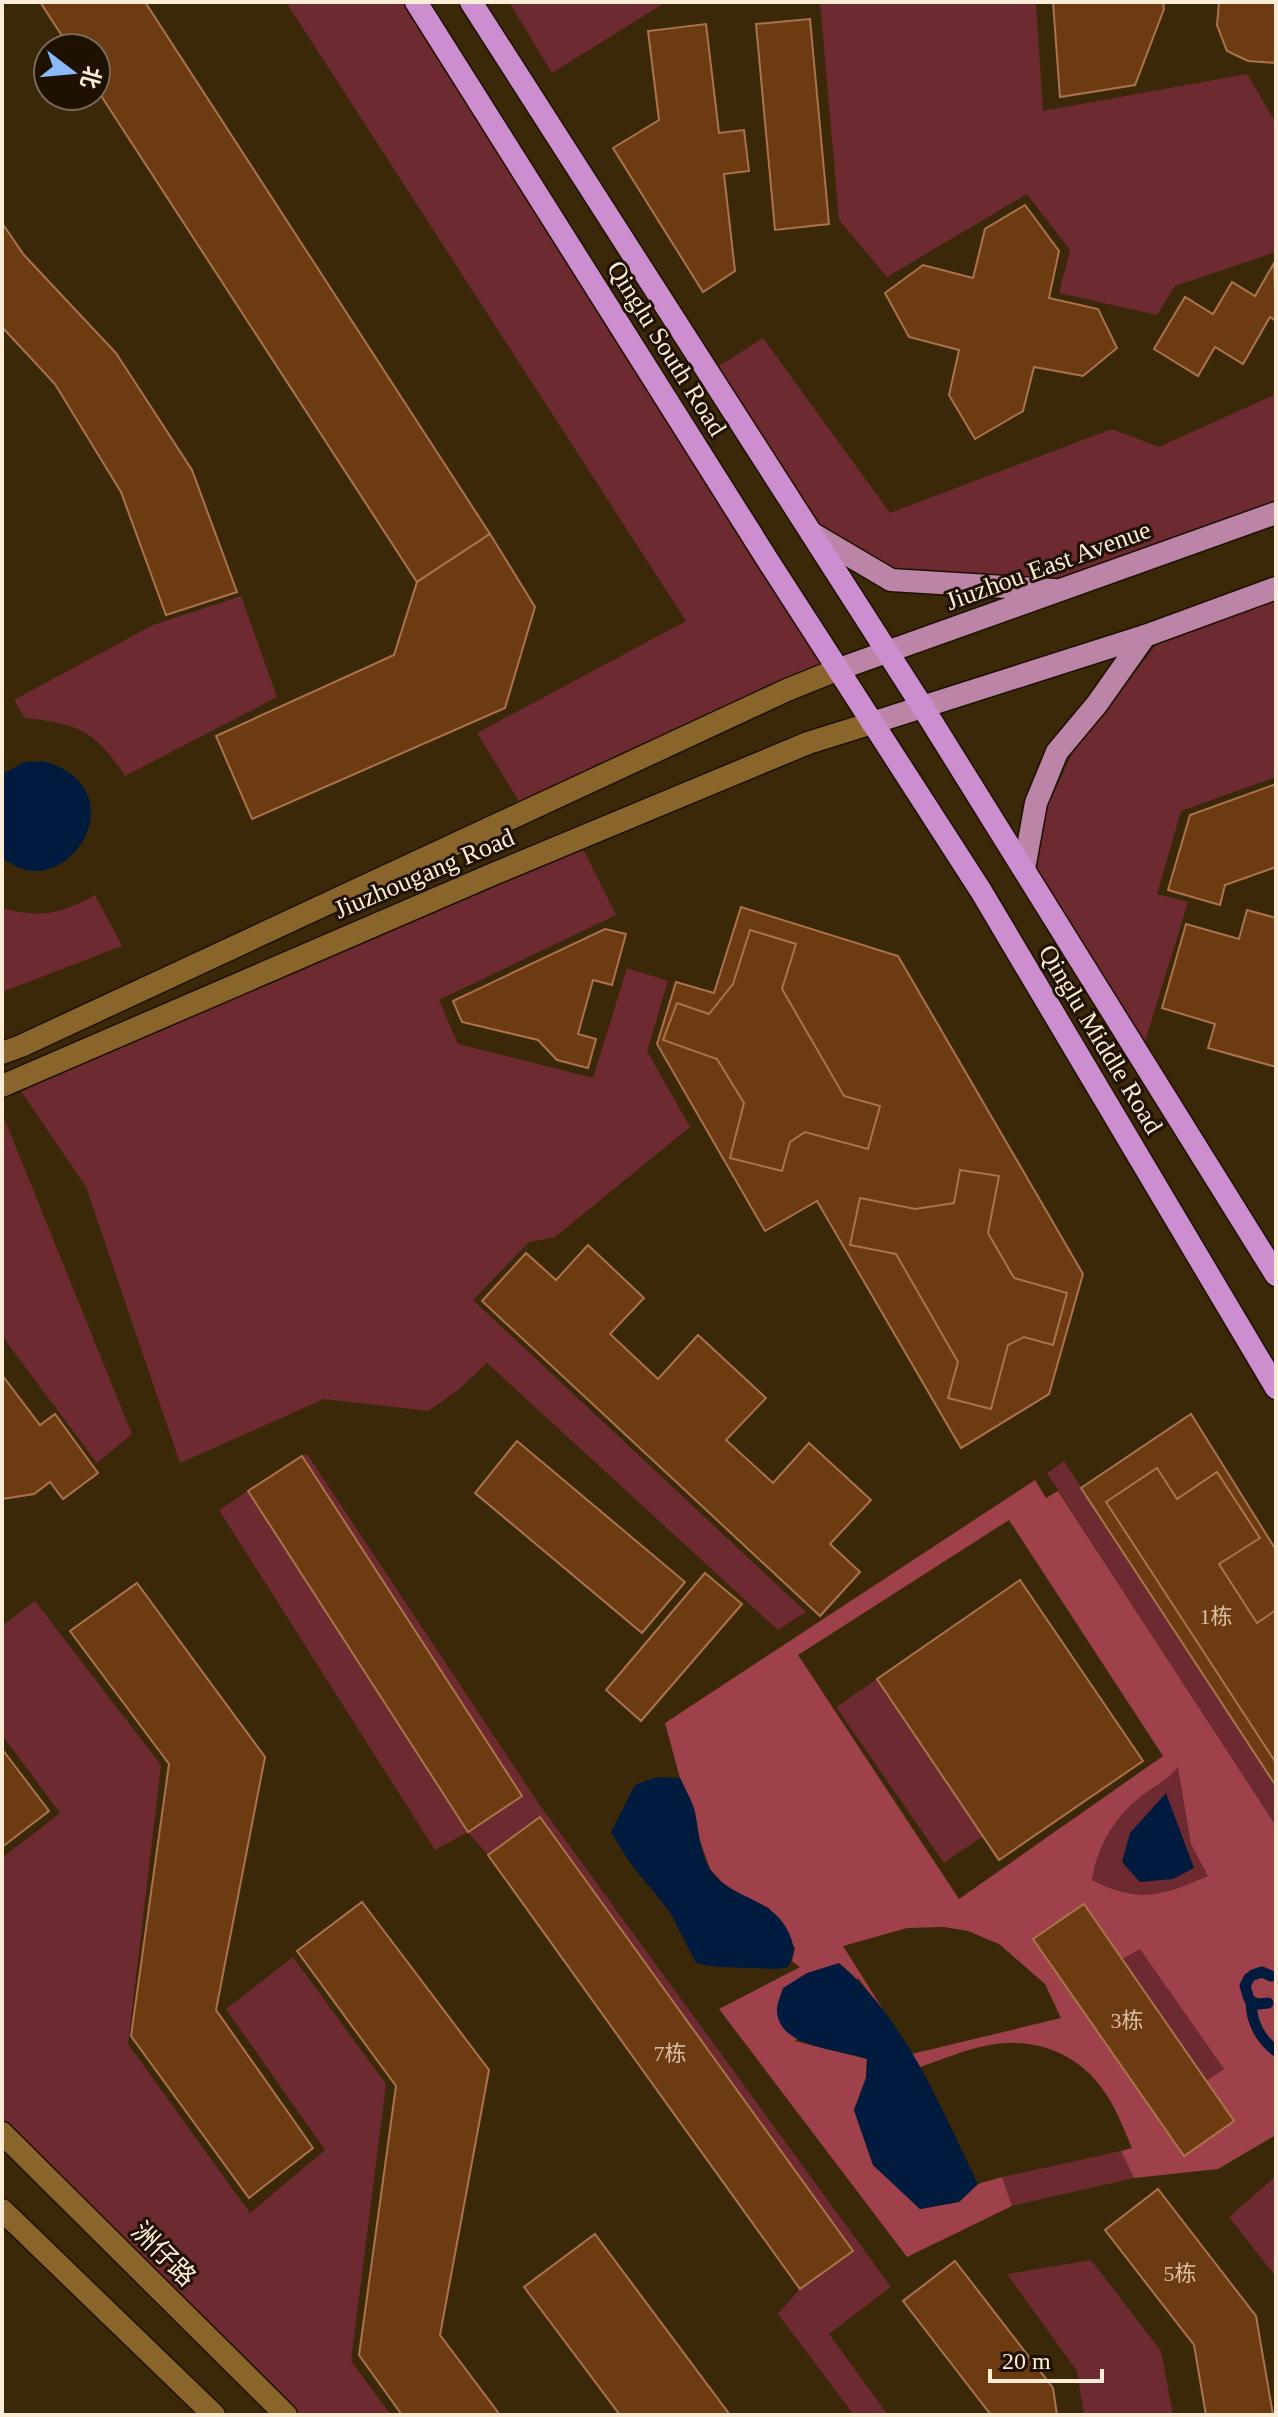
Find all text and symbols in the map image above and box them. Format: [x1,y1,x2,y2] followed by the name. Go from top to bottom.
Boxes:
[32,32,112,112] north arrow
[76,63,106,91] text: 北
[601,255,732,441] street label: Qinglu South Road
[942,515,1155,616] street label: Jiuzhou East Avenue
[330,822,519,924] street label: Jiuzhougang Road
[1033,940,1168,1139] street label: Qinglu Middle Road
[1199,1604,1233,1629] house number: 1栋
[1110,2008,1144,2033] house number: 3栋
[653,2041,687,2066] house number: 7栋
[126,2217,201,2292] street label: 洲仔路
[1163,2261,1197,2286] house number: 5栋
[990,2333,1102,2383] scale bar
[1002,2348,1051,2374] text: 20 m

